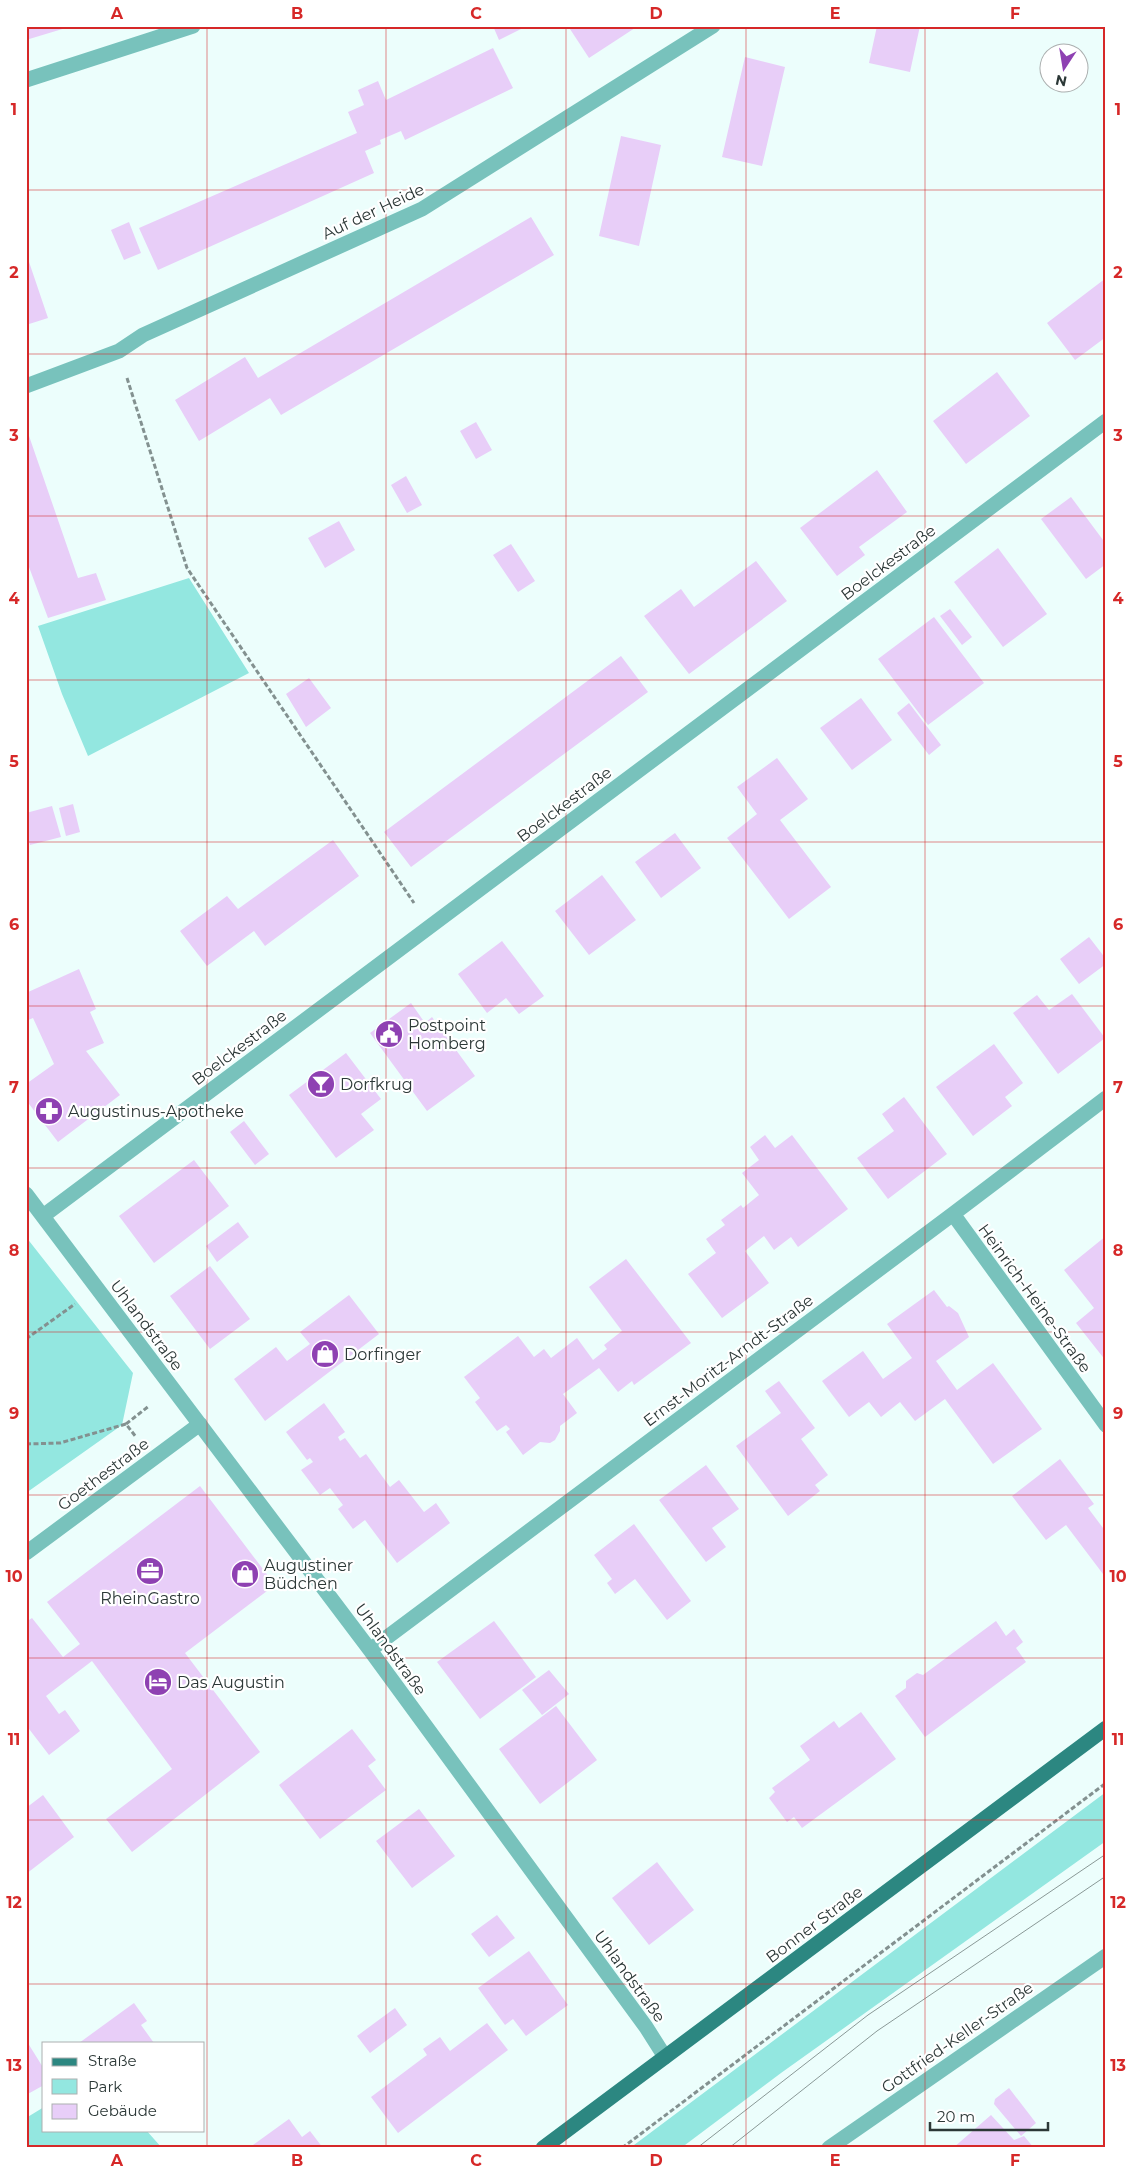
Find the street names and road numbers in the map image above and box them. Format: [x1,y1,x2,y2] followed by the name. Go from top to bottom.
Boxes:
[319,180,427,243] street label: Auf der Heide
[837,521,939,604] street label: Boelckestraße
[513,763,615,846] street label: Boelckestraße
[188,1006,290,1089] street label: Boelckestraße
[974,1220,1095,1377] street label: Heinrich-Heine-Straße
[106,1276,187,1374] street label: Uhlandstraße
[640,1290,817,1430] street label: Ernst-Moritz-Arndt-Straße
[54,1434,153,1515] street label: Goethestraße
[351,1600,430,1699] street label: Uhlandstraße
[762,1882,866,1967] street label: Bonner Straße
[590,1927,669,2026] street label: Uhlandstraße
[878,1978,1037,2097] street label: Gottfried-Keller-Straße

